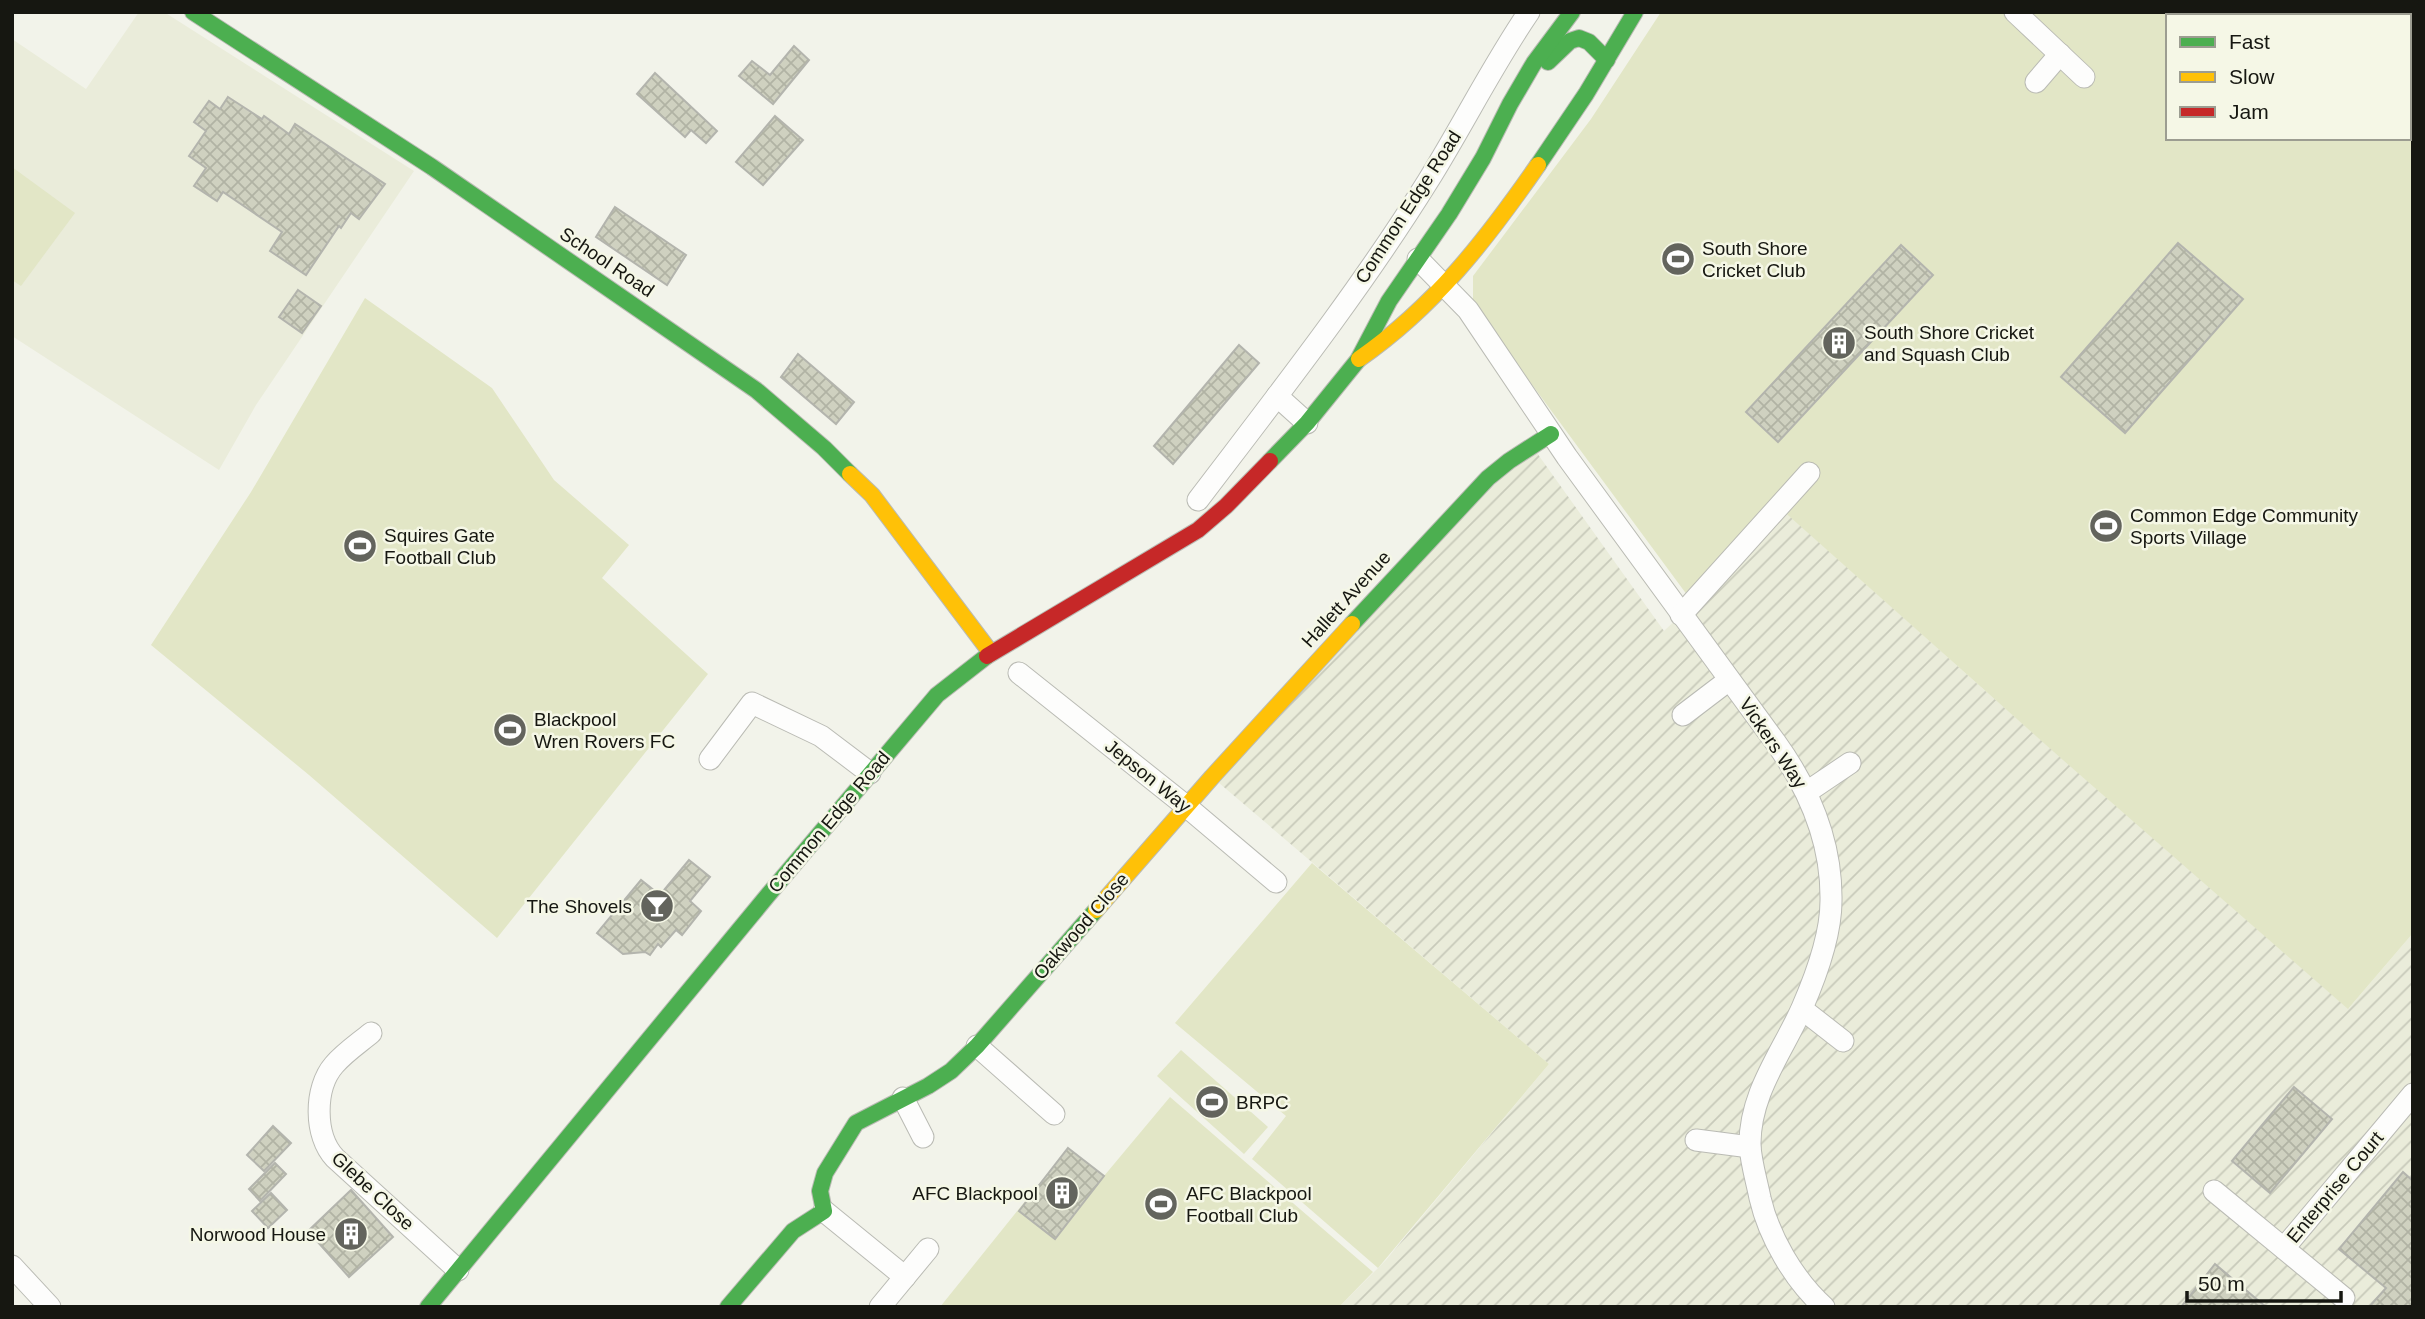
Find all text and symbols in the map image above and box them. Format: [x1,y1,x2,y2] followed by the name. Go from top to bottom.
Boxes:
[2166,14,2411,140] legend
[2229,30,2270,53] text: Fast
[2229,65,2275,88] text: Slow
[2229,100,2269,123] text: Jam
[1351,127,1465,287] street label: Common Edge Road
[556,223,658,301] street label: School Road
[1702,238,1808,281] place label: South Shore Cricket Club
[1659,240,1697,278] sports icon: South Shore Cricket Club
[1864,322,2035,365] place label: South Shore Cricket and Squash Club
[1820,324,1858,362] building icon: South Shore Cricket and Squash Club
[2130,505,2359,548] place label: Common Edge Community Sports Village
[2087,507,2125,545] sports icon: Common Edge Community Sports Village
[384,525,496,568] place label: Squires Gate Football Club
[341,527,379,565] sports icon: Squires Gate Football Club
[1297,547,1395,651] street label: Hallett Avenue
[1735,694,1811,793] street label: Vickers Way
[534,709,675,752] place label: Blackpool Wren Rovers FC
[491,711,529,749] sports icon: Blackpool Wren Rovers FC
[1101,735,1195,817] street label: Jepson Way
[764,747,894,897] street label: Common Edge Road
[1029,868,1133,984] street label: Oakwood Close
[638,887,676,925] bar icon: The Shovels
[526,896,632,917] place label: The Shovels
[1193,1083,1231,1121] sports icon: BRPC
[1236,1092,1289,1113] place label: BRPC
[2282,1127,2388,1247] street label: Enterprise Court
[328,1148,418,1234] street label: Glebe Close
[1043,1174,1081,1212] building icon: AFC Blackpool
[912,1183,1038,1204] place label: AFC Blackpool
[1186,1183,1312,1226] place label: AFC Blackpool Football Club
[1142,1185,1180,1223] sports icon: AFC Blackpool Football Club
[332,1215,370,1253] building icon: Norwood House
[190,1224,326,1245] place label: Norwood House
[2187,1260,2341,1304] scale bar
[2198,1272,2245,1295] text: 50 m

